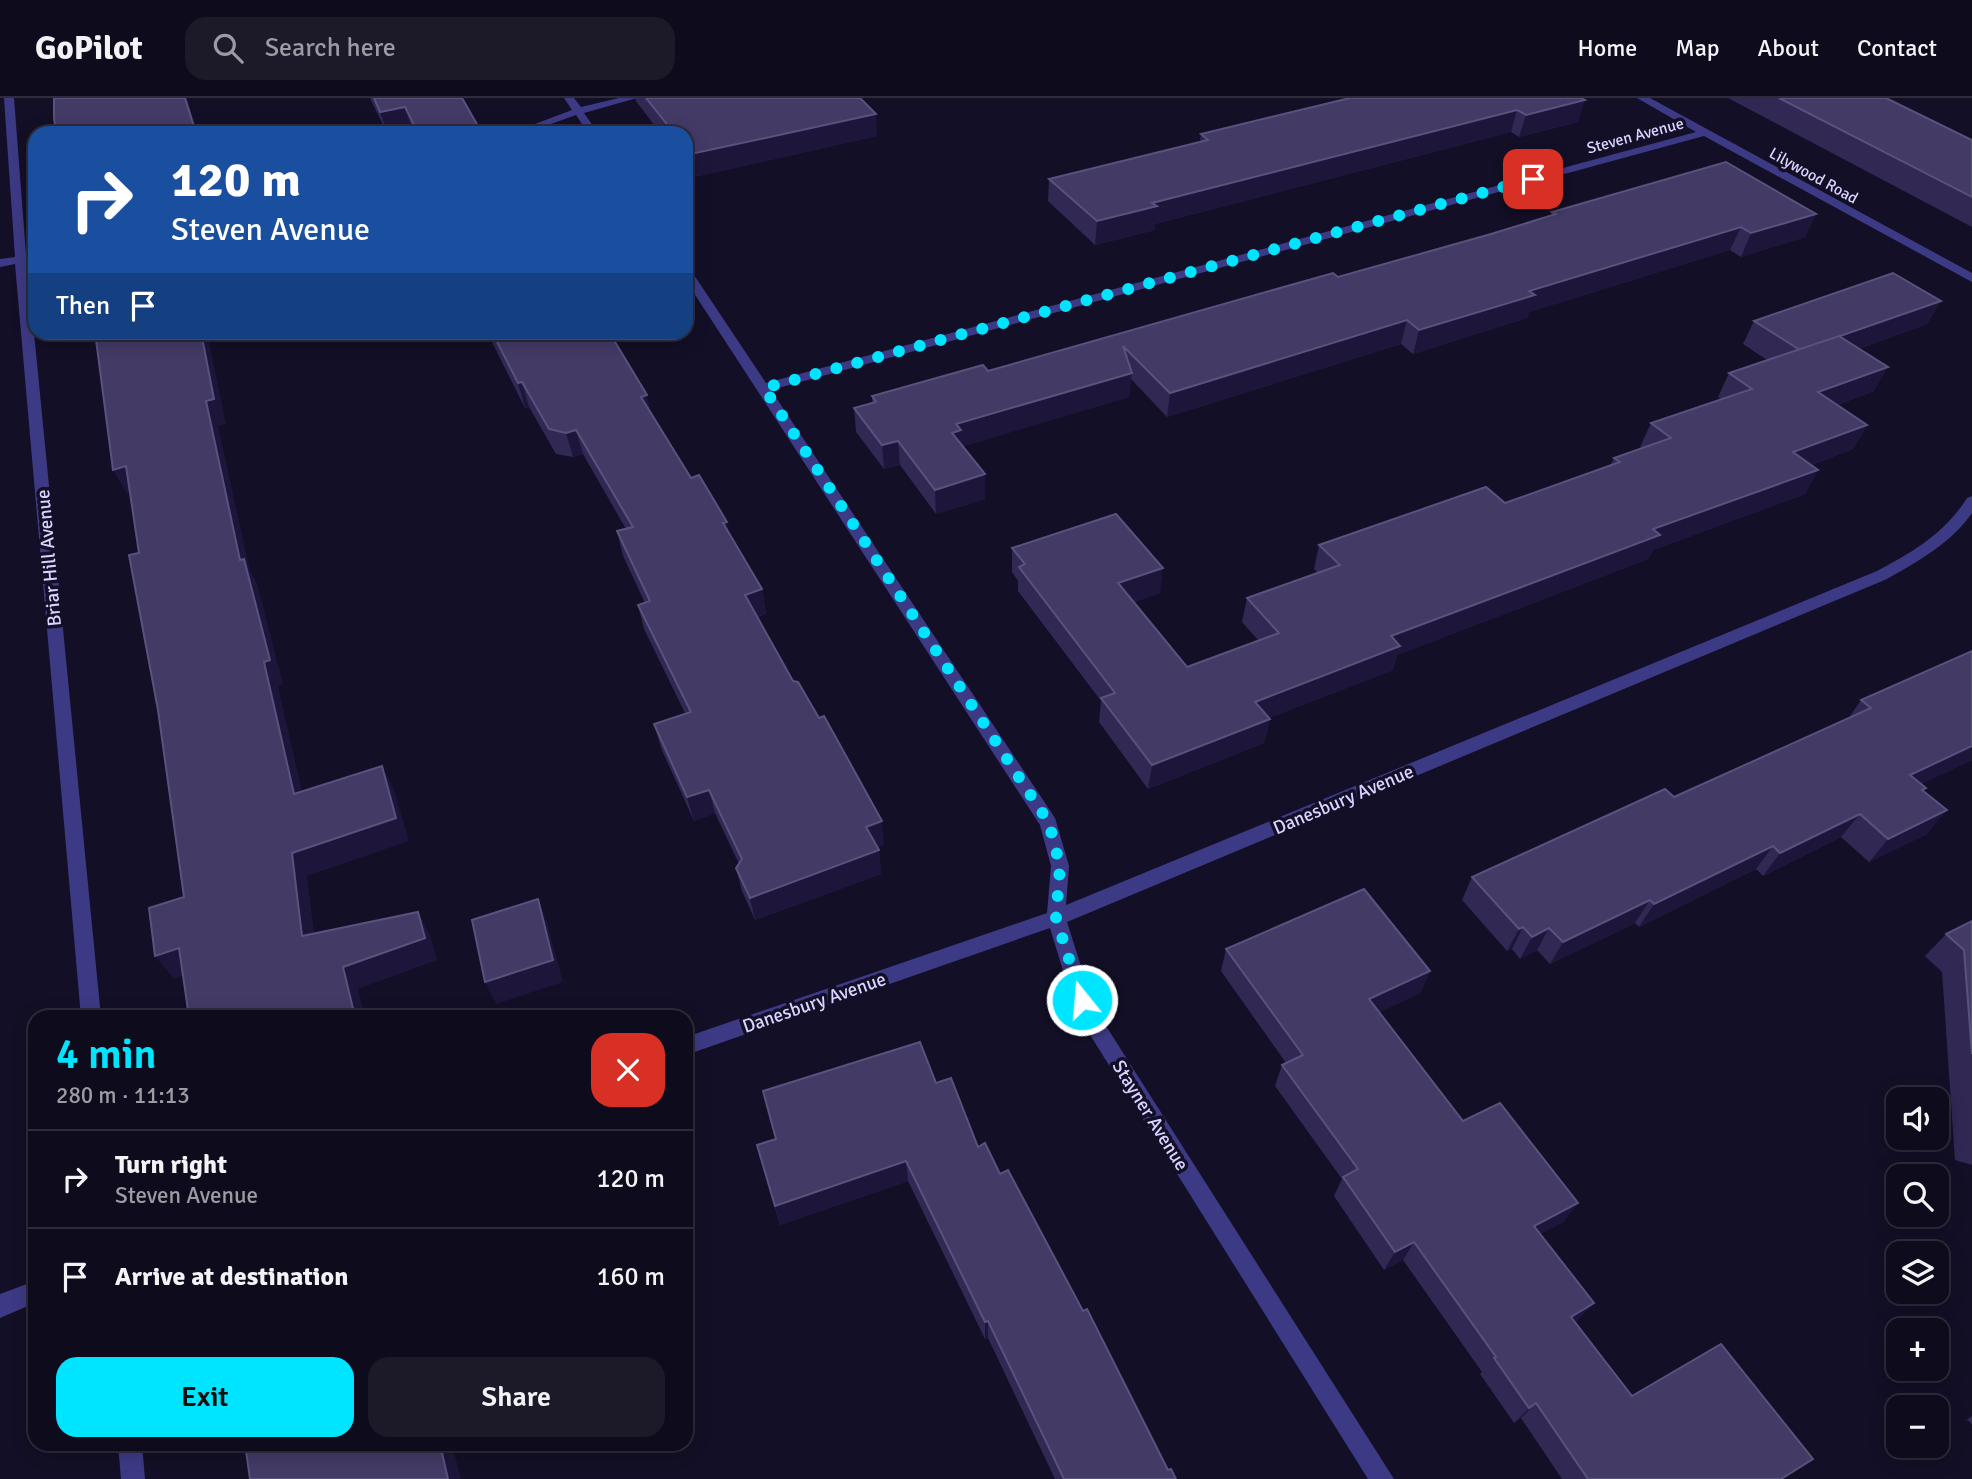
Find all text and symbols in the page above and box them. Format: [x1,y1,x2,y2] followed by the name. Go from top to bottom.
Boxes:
[185,17,675,80] search box
[35,28,143,69] text: GoPilot
[209,29,247,67] icon: search
[265,32,396,64] text: Search here
[1577,33,1637,63] text: Home
[1675,33,1720,63] text: Map
[1758,33,1819,63] text: About
[1857,33,1937,63] text: Contact
[1585,113,1686,159] street label: Steven Avenue
[1766,143,1861,209] street label: Lilywood Road
[1503,149,1563,209] pin
[171,150,301,210] text: 120 m
[56,154,147,245] icon: right
[1514,160,1552,198] icon: arrive
[171,210,370,249] text: Steven Avenue
[124,287,162,325] icon: arrive
[56,290,110,322] text: Then
[31,489,67,627] street label: Briar Hill Avenue
[1269,759,1417,840] street label: Danesbury Avenue
[1045,963,1119,1037] position arrow
[739,967,889,1039] street label: Danesbury Avenue
[56,1029,157,1080] text: 4 min
[591,1033,665,1107] button: close
[1107,1056,1194,1175] street label: Stayner Avenue
[56,1081,190,1110] text: 280 m · 11:13
[1886,1087,1949,1458] map controls
[1886,1087,1949,1150] button: sound
[115,1149,227,1181] text: Turn right
[56,1160,94,1198] icon: right
[596,1163,665,1195] text: 120 m
[1886,1164,1949,1227] button: search
[115,1181,258,1210] text: Steven Avenue
[1886,1241,1949,1304] button: layers
[56,1258,94,1296] icon: arrive
[115,1261,348,1293] text: Arrive at destination
[596,1261,665,1293] text: 160 m
[1886,1318,1949,1381] button: +
[56,1357,354,1437] button: Exit
[368,1357,665,1437] button: Share
[1886,1395,1949,1458] button: −

